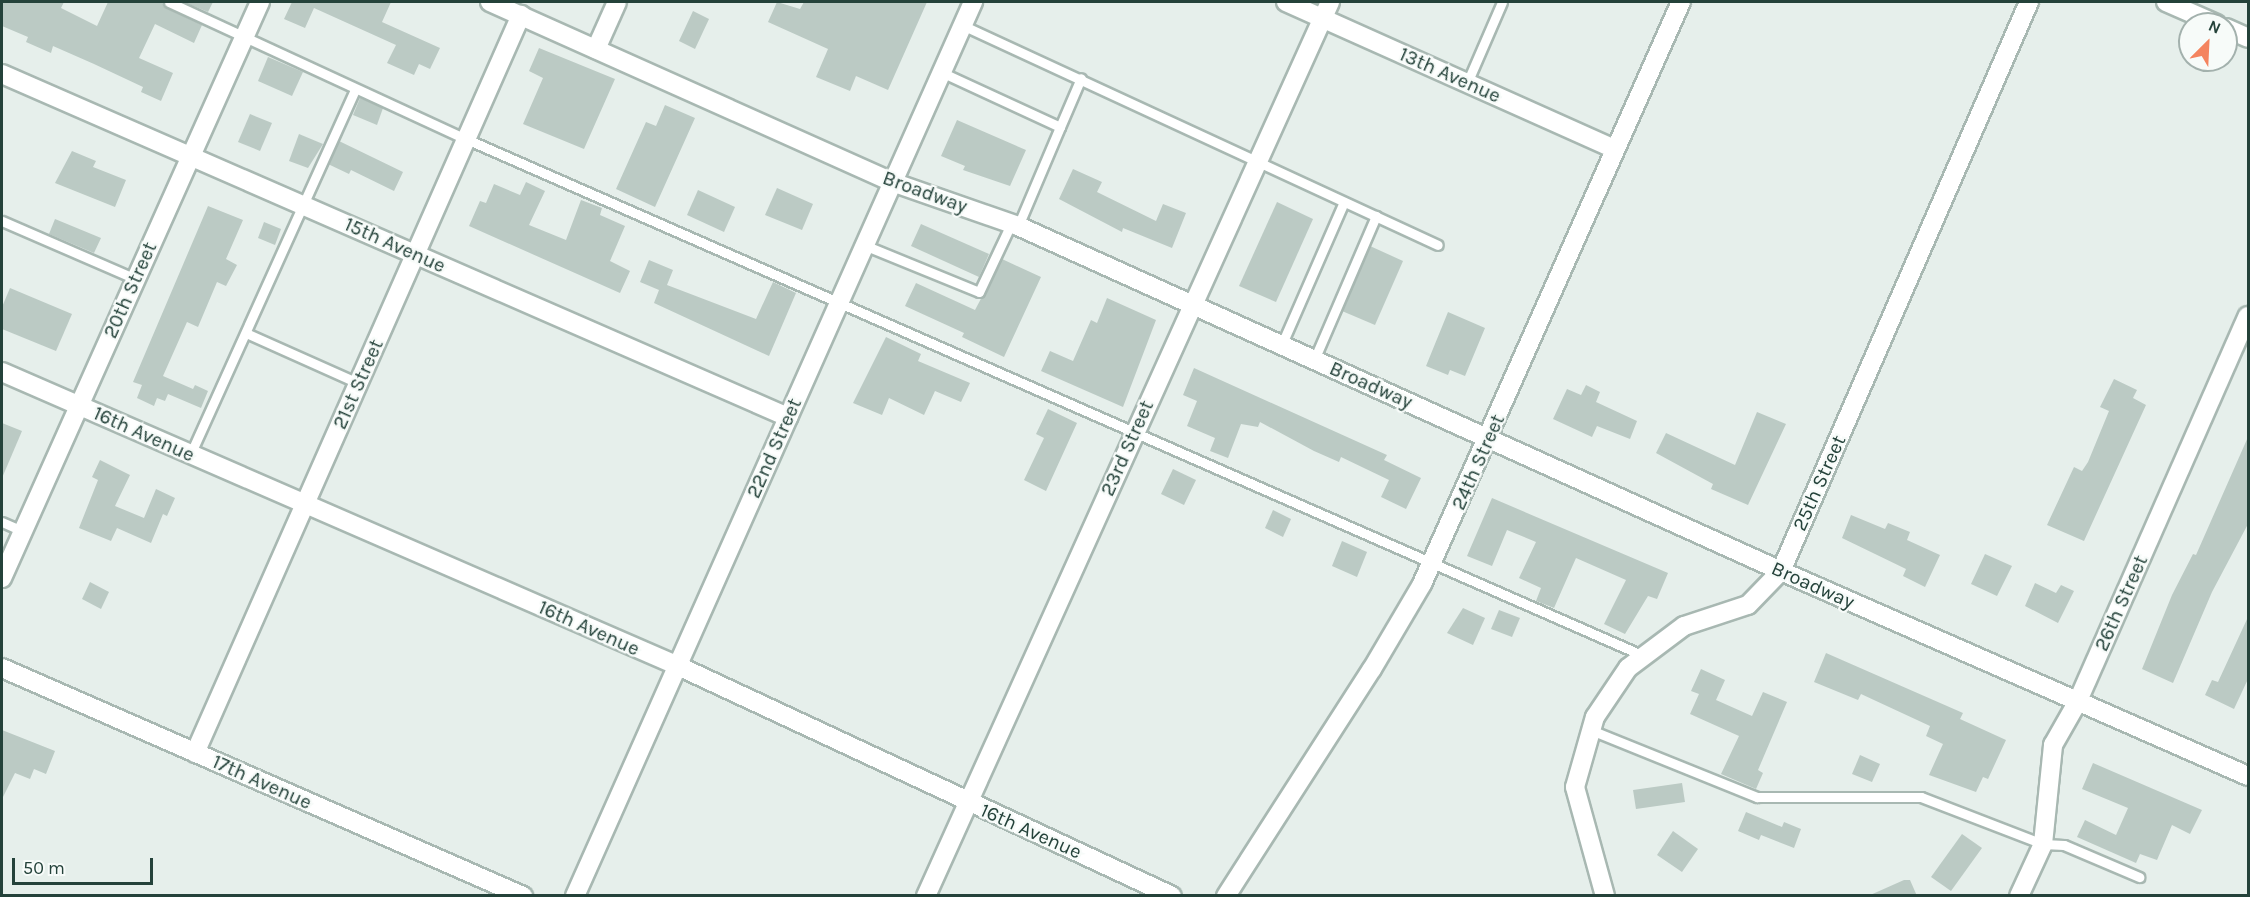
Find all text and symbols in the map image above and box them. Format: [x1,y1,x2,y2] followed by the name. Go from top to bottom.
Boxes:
[2178,12,2238,72] north arrow
[2206,16,2224,38] text: N
[1396,42,1504,108] street label: 13th Avenue
[879,166,971,218] street label: Broadway
[341,212,449,278] street label: 15th Avenue
[98,238,162,342] street label: 20th Street
[328,335,388,433] street label: 21st Street
[1326,356,1416,414] street label: Broadway
[741,394,807,502] street label: 22nd Street
[1095,396,1159,500] street label: 23rd Street
[90,401,198,467] street label: 16th Avenue
[1446,411,1510,513] street label: 24th Street
[1787,431,1851,535] street label: 25th Street
[2089,551,2153,655] street label: 26th Street
[1768,556,1858,614] street label: Broadway
[535,595,643,661] street label: 16th Avenue
[209,749,315,815] street label: 17th Avenue
[977,798,1085,864] street label: 16th Avenue
[15,846,156,884] scale bar
[23,857,65,879] text: 50 m

